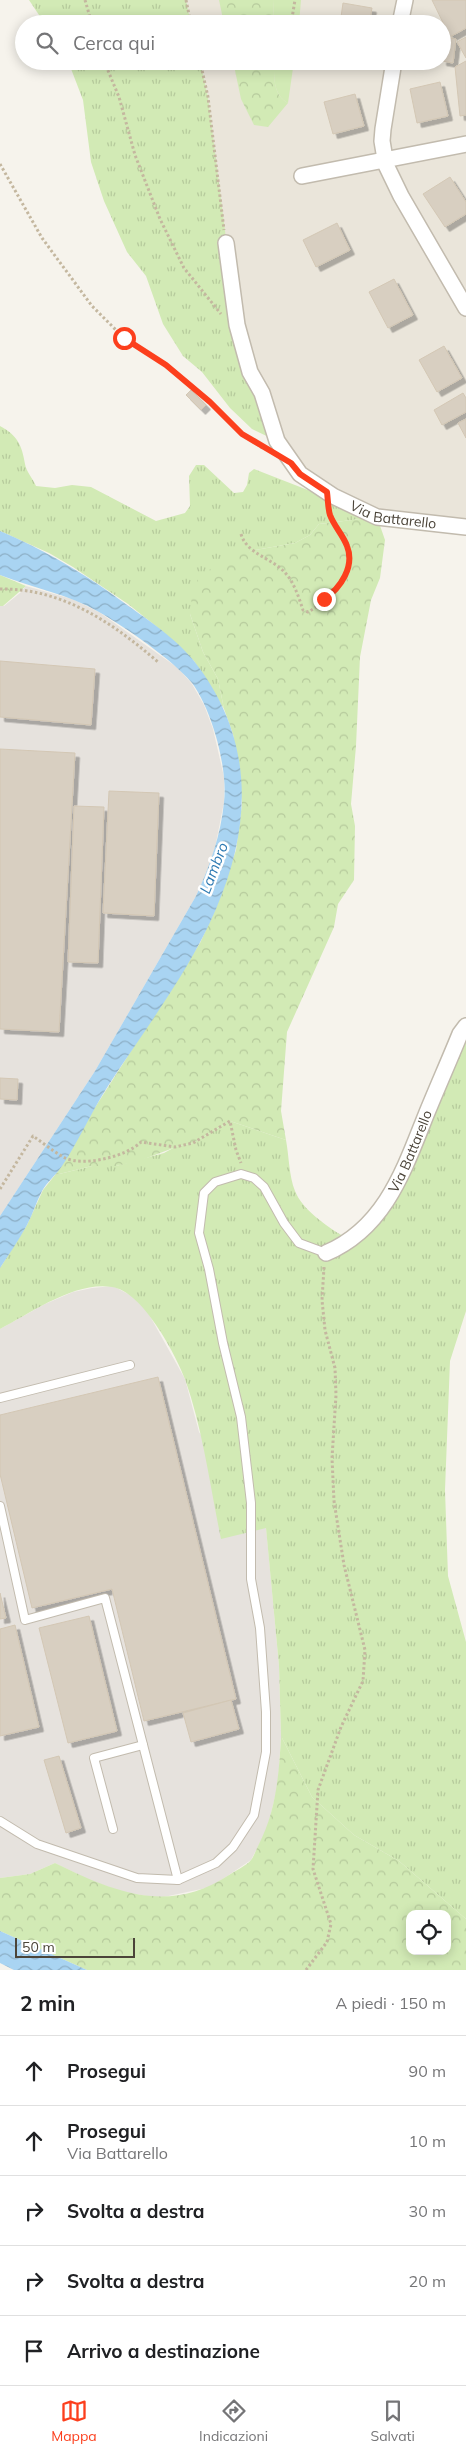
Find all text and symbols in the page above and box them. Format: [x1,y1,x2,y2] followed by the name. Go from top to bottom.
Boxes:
[15,15,451,70] search box
[33,29,61,57] icon: search
[73,31,155,55] text: Cerca qui
[113,327,136,350] route start
[347,496,437,533] street label: Via Battarello
[313,588,336,611] route end
[195,839,232,896] water label: Lambro
[384,1107,436,1196] street label: Via Battarello
[406,1910,451,1955] map controls
[406,1910,451,1955] button: locate
[15,1935,135,1958] scale bar
[22,1938,55,1956] text: 50 m
[20,1990,75,2016] text: 2 min
[335,1993,446,2013] text: A piedi · 150 m
[20,2057,48,2085] icon: ahead
[67,2059,146,2083] text: Prosegui
[409,2061,446,2081] text: 90 m
[67,2119,146,2143] text: Prosegui
[20,2127,48,2155] icon: ahead
[409,2131,446,2151] text: 10 m
[67,2143,168,2163] text: Via Battarello
[20,2197,48,2225] icon: right
[67,2199,205,2223] text: Svolta a destra
[409,2201,446,2221] text: 30 m
[20,2267,48,2295] icon: right
[67,2269,205,2293] text: Svolta a destra
[409,2271,446,2291] text: 20 m
[20,2337,48,2365] icon: arrive
[67,2339,260,2363] text: Arrivo a destinazione
[51,2397,97,2445] tab: Mappa
[199,2397,268,2445] tab: Indicazioni
[370,2397,415,2445] tab: Salvati

